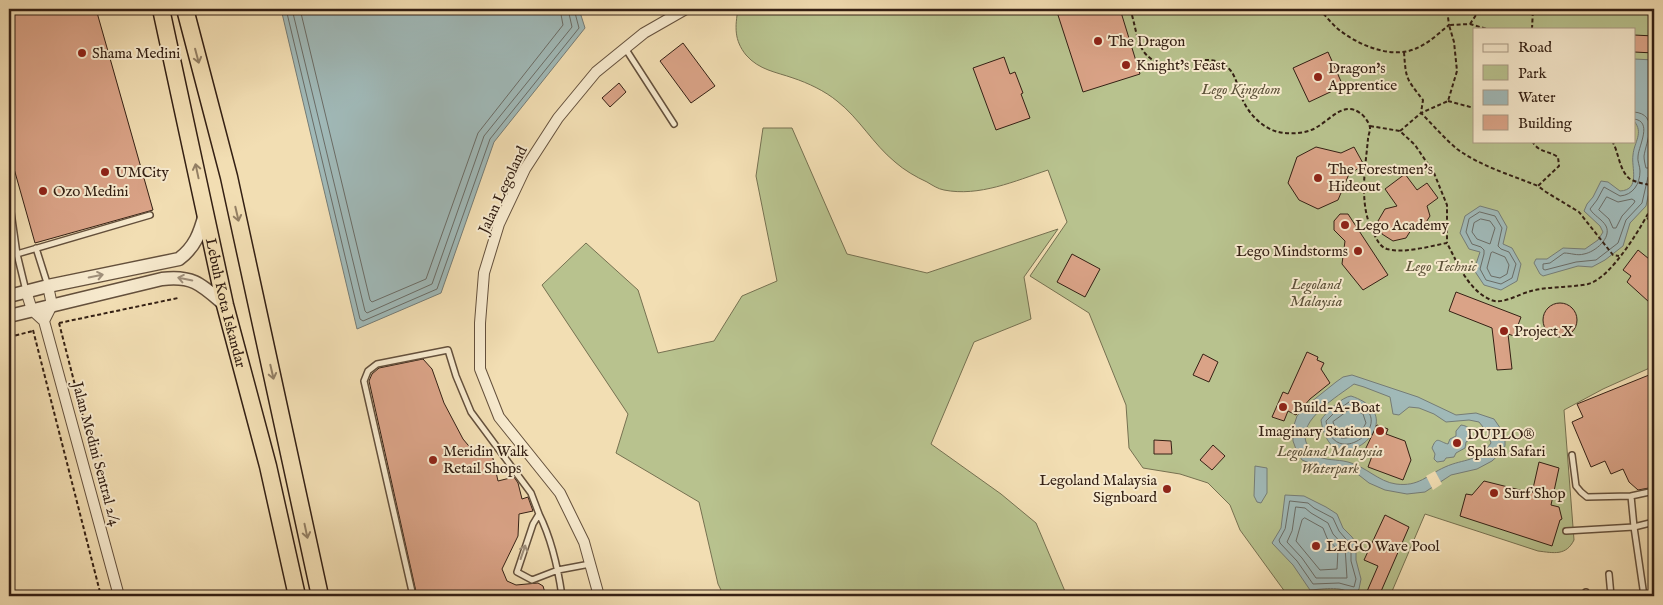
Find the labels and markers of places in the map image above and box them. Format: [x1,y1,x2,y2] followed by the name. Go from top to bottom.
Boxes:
[1108,32,1185,51] place label: The Dragon
[1092,35,1104,47] marker: The Dragon
[92,44,180,63] place label: Shama Medini
[76,47,88,59] marker: Shama Medini
[1136,56,1226,75] place label: Knight's Feast
[1120,59,1132,71] marker: Knight's Feast
[1327,59,1397,95] place label: Dragon's Apprentice
[1312,71,1324,83] marker: Dragon's Apprentice
[1328,160,1433,196] place label: The Forestmen's Hideout
[115,163,169,182] place label: UMCity
[99,166,111,178] marker: UMCity
[1312,172,1324,184] marker: The Forestmen's Hideout
[53,182,129,201] place label: Ozo Medini
[37,185,49,197] marker: Ozo Medini
[1355,216,1450,235] place label: Lego Academy
[1339,219,1351,231] marker: Lego Academy
[1236,242,1348,261] place label: Lego Mindstorms
[1352,245,1364,257] marker: Lego Mindstorms
[1514,322,1574,341] place label: Project X
[1498,325,1510,337] marker: Project X
[1293,398,1380,417] place label: Build-A-Boat
[1277,401,1289,413] marker: Build-A-Boat
[1258,422,1370,441] place label: Imaginary Station
[1374,425,1386,437] marker: Imaginary Station
[1467,425,1546,461] place label: DUPLO® Splash Safari
[1451,437,1463,449] marker: DUPLO® Splash Safari
[443,442,530,478] place label: Meridin Walk Retail Shops
[427,454,439,466] marker: Meridin Walk Retail Shops
[1039,471,1158,507] place label: Legoland Malaysia Signboard
[1161,483,1173,495] marker: Legoland Malaysia Signboard
[1504,484,1566,503] place label: Surf Shop
[1488,487,1500,499] marker: Surf Shop
[1326,537,1441,556] place label: LEGO Wave Pool
[1310,540,1322,552] marker: LEGO Wave Pool

